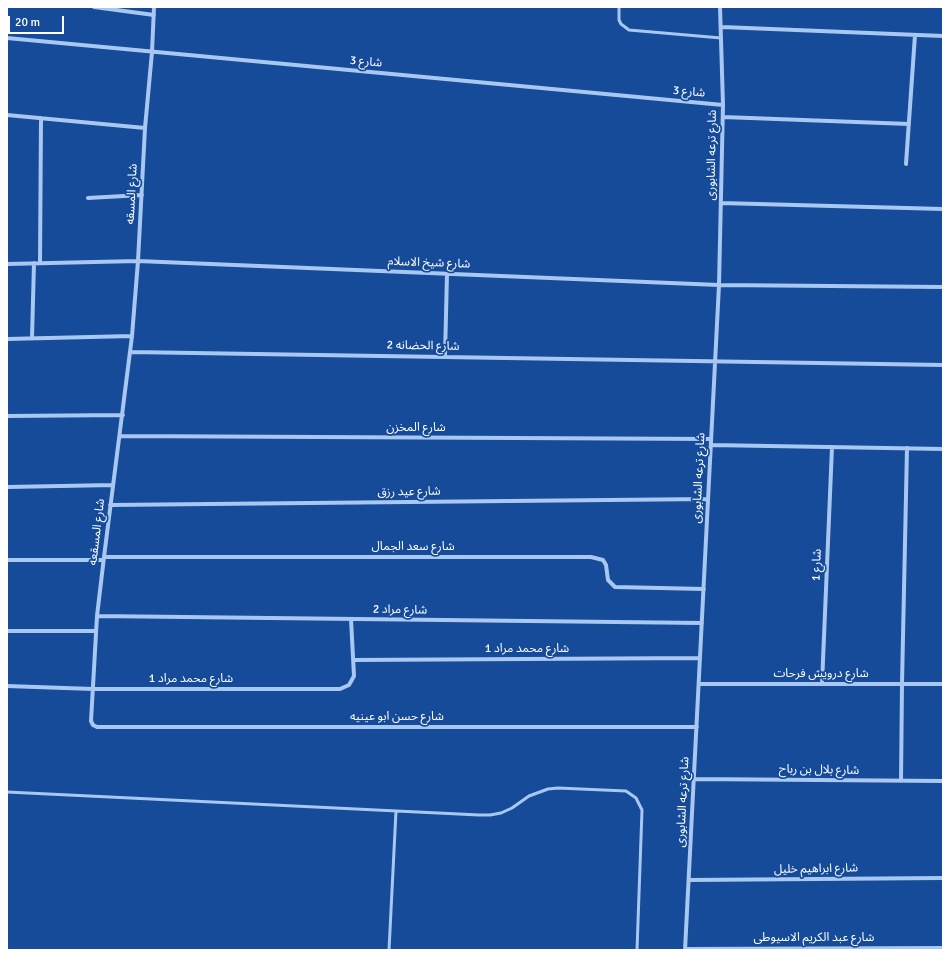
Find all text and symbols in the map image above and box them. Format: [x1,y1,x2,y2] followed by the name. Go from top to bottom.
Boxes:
[10,8,66,34] scale bar
[15,15,40,30] text: 20 m
[349,53,383,71] street label: شارع 3
[672,83,706,101] street label: شارع 3
[704,110,720,200] street label: شارع ترعه الشابورى
[123,163,141,225] street label: شارع المسقه
[387,254,471,272] street label: شارع شيخ الاسلام
[387,338,459,354] street label: شارع الحضانه 2
[386,421,446,435] street label: شارع المخزن
[689,432,709,524] street label: شارع ترعه الشابورى
[377,484,441,500] street label: شارع عيد رزق
[86,498,108,566] street label: شارع المسقعه
[371,540,455,554] street label: شارع سعد الجمال
[809,549,825,581] street label: شارع 1
[373,602,427,618] street label: شارع مراد 2
[485,642,569,656] street label: شارع محمد مراد 1
[773,667,869,681] street label: شارع درويش فرحات
[149,672,233,686] street label: شارع محمد مراد 1
[350,710,444,724] street label: شارع حسن ابو عينيه
[673,756,693,848] street label: شارع ترعه الشابورى
[779,762,859,778] street label: شارع بلال بن رباح
[774,861,858,877] street label: شارع ابراهيم خليل
[754,931,874,945] street label: شارع عبد الكريم الاسيوطى

